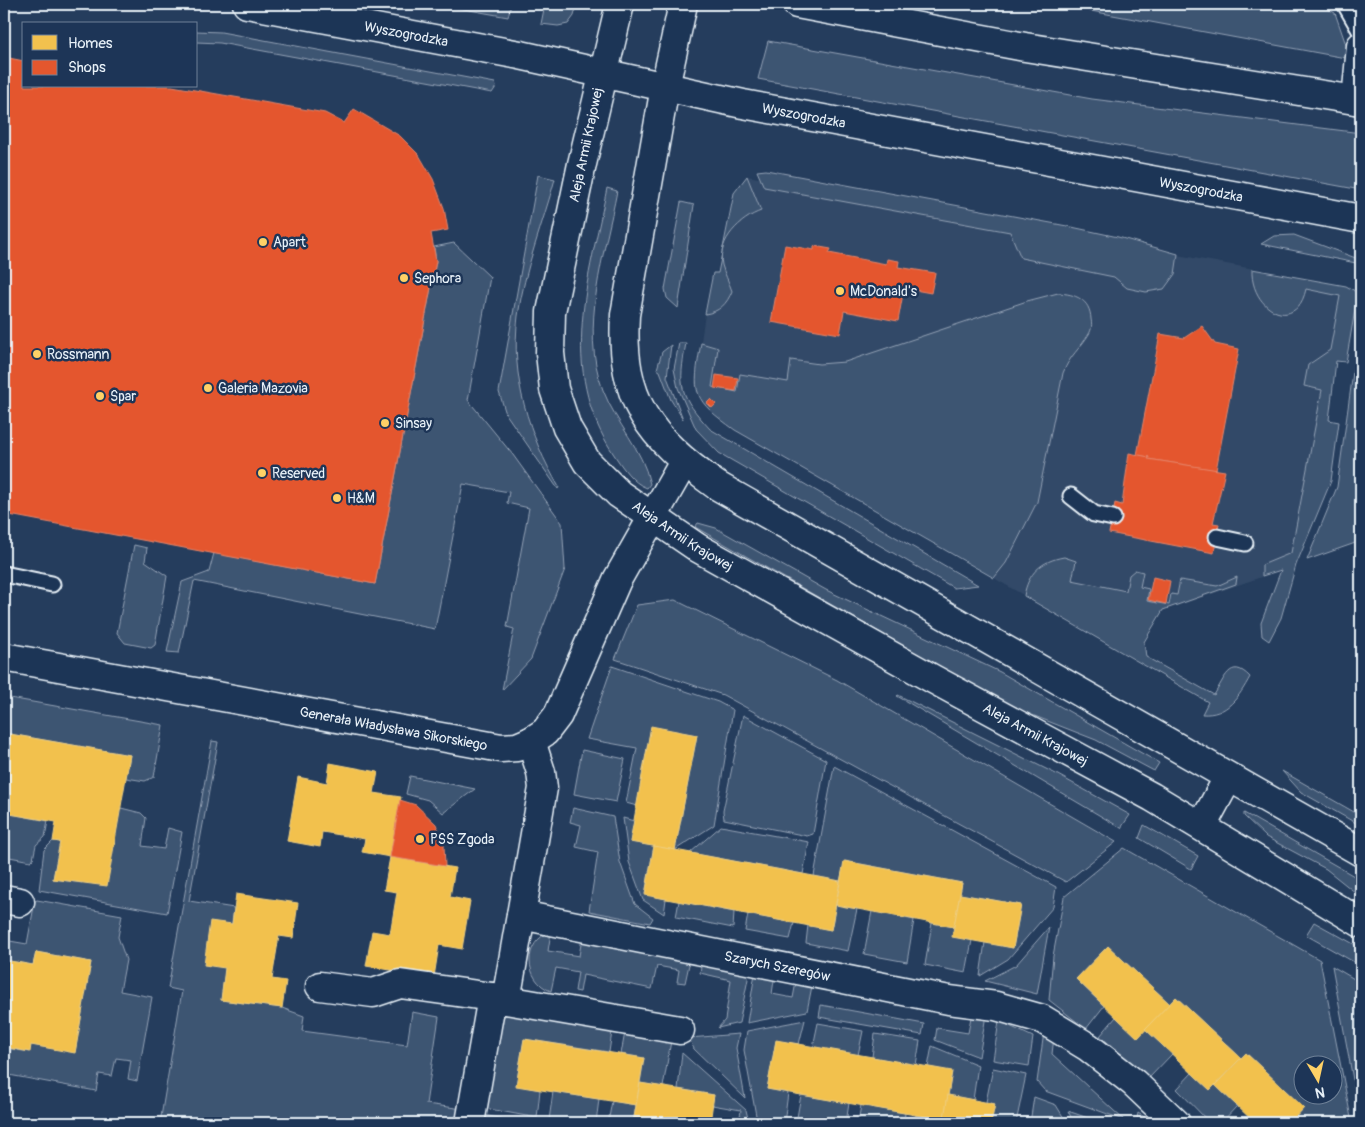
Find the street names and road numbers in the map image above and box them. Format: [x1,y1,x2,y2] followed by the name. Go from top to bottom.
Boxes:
[363,18,450,50] street label: Wyszogrodzka
[566,86,606,204] street label: Aleja Armii Krajowej
[761,99,847,131] street label: Wyszogrodzka
[1158,173,1244,205] street label: Wyszogrodzka
[629,497,736,574] street label: Aleja Armii Krajowej
[980,699,1091,769] street label: Aleja Armii Krajowej
[298,703,489,754] street label: Generała Władysława Sikorskiego
[723,947,833,985] street label: Szarych Szeregów

